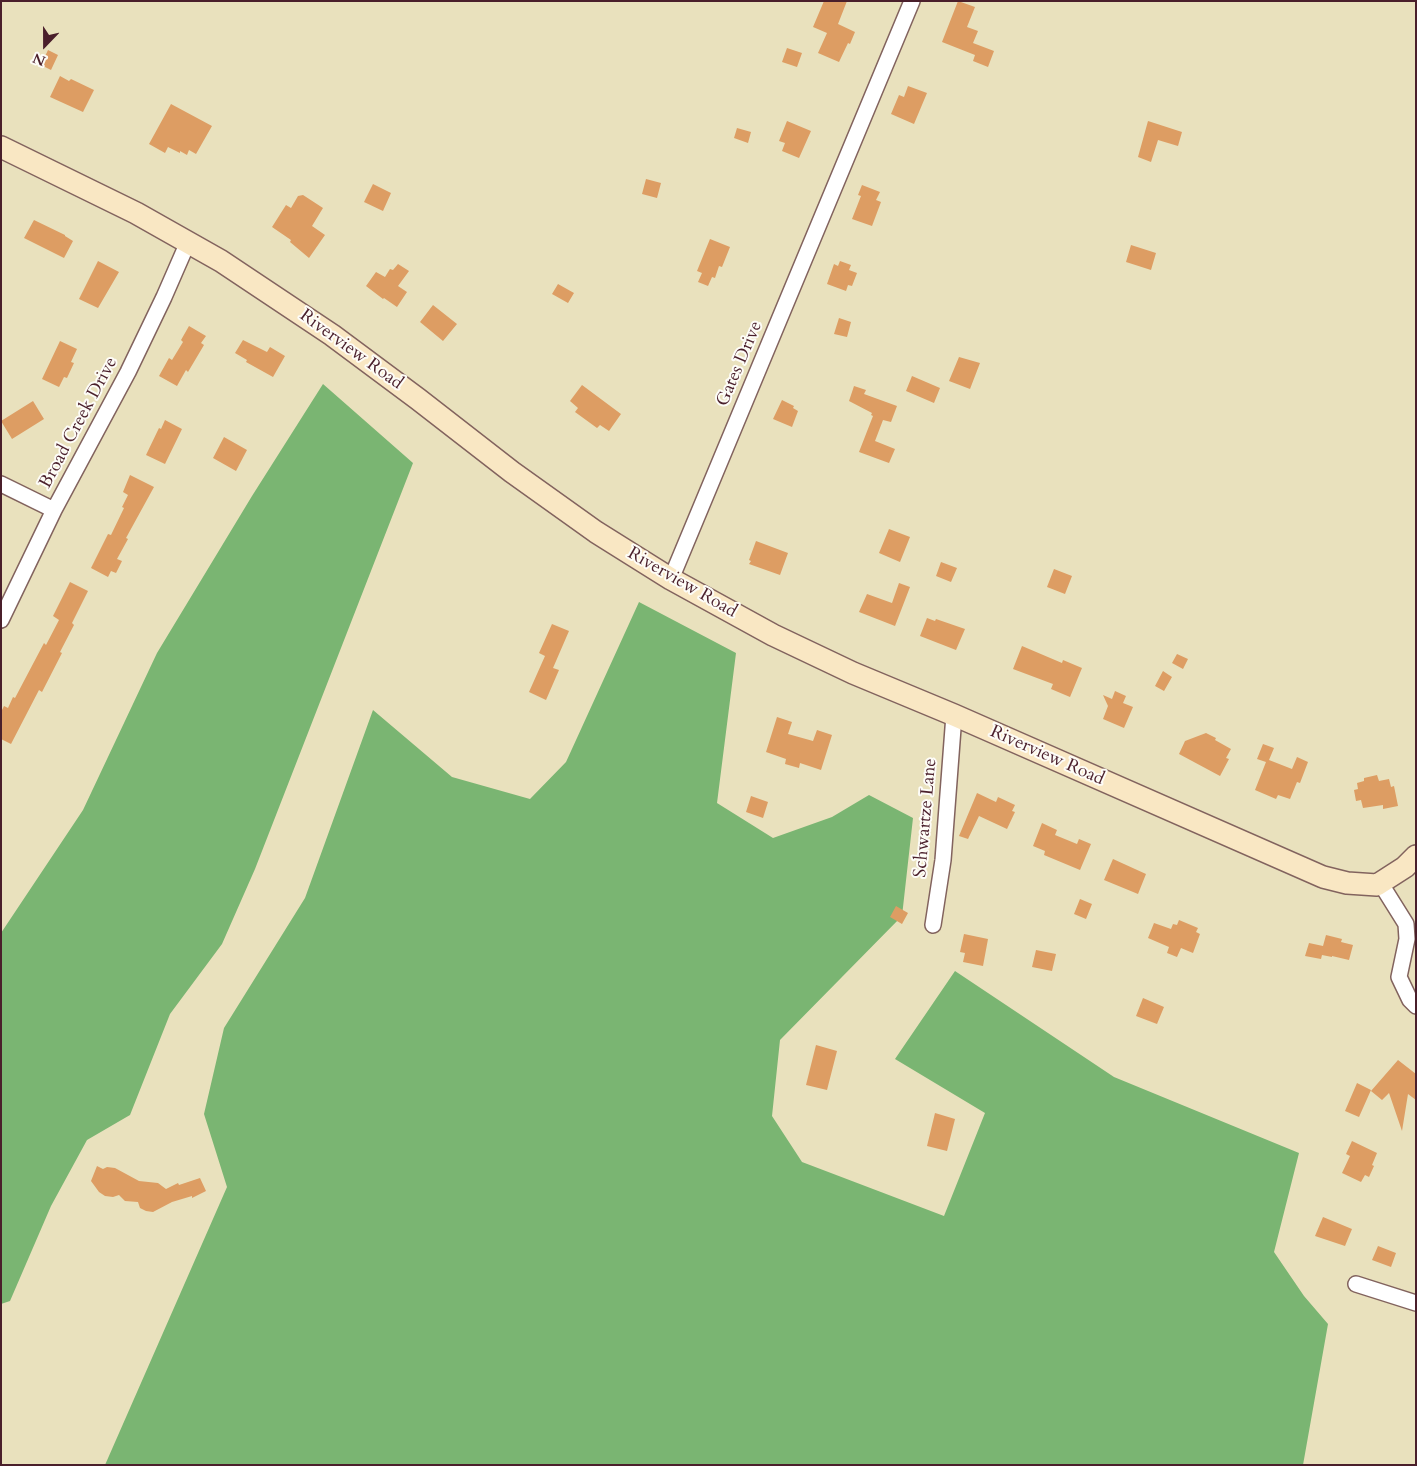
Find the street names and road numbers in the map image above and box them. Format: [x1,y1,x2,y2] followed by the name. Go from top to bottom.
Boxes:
[295,305,407,395] street label: Riverview Road
[712,318,768,410] street label: Gates Drive
[35,354,123,492] street label: Broad Creek Drive
[624,543,740,623] street label: Riverview Road
[987,721,1107,791] street label: Riverview Road
[910,757,942,879] street label: Schwartze Lane

